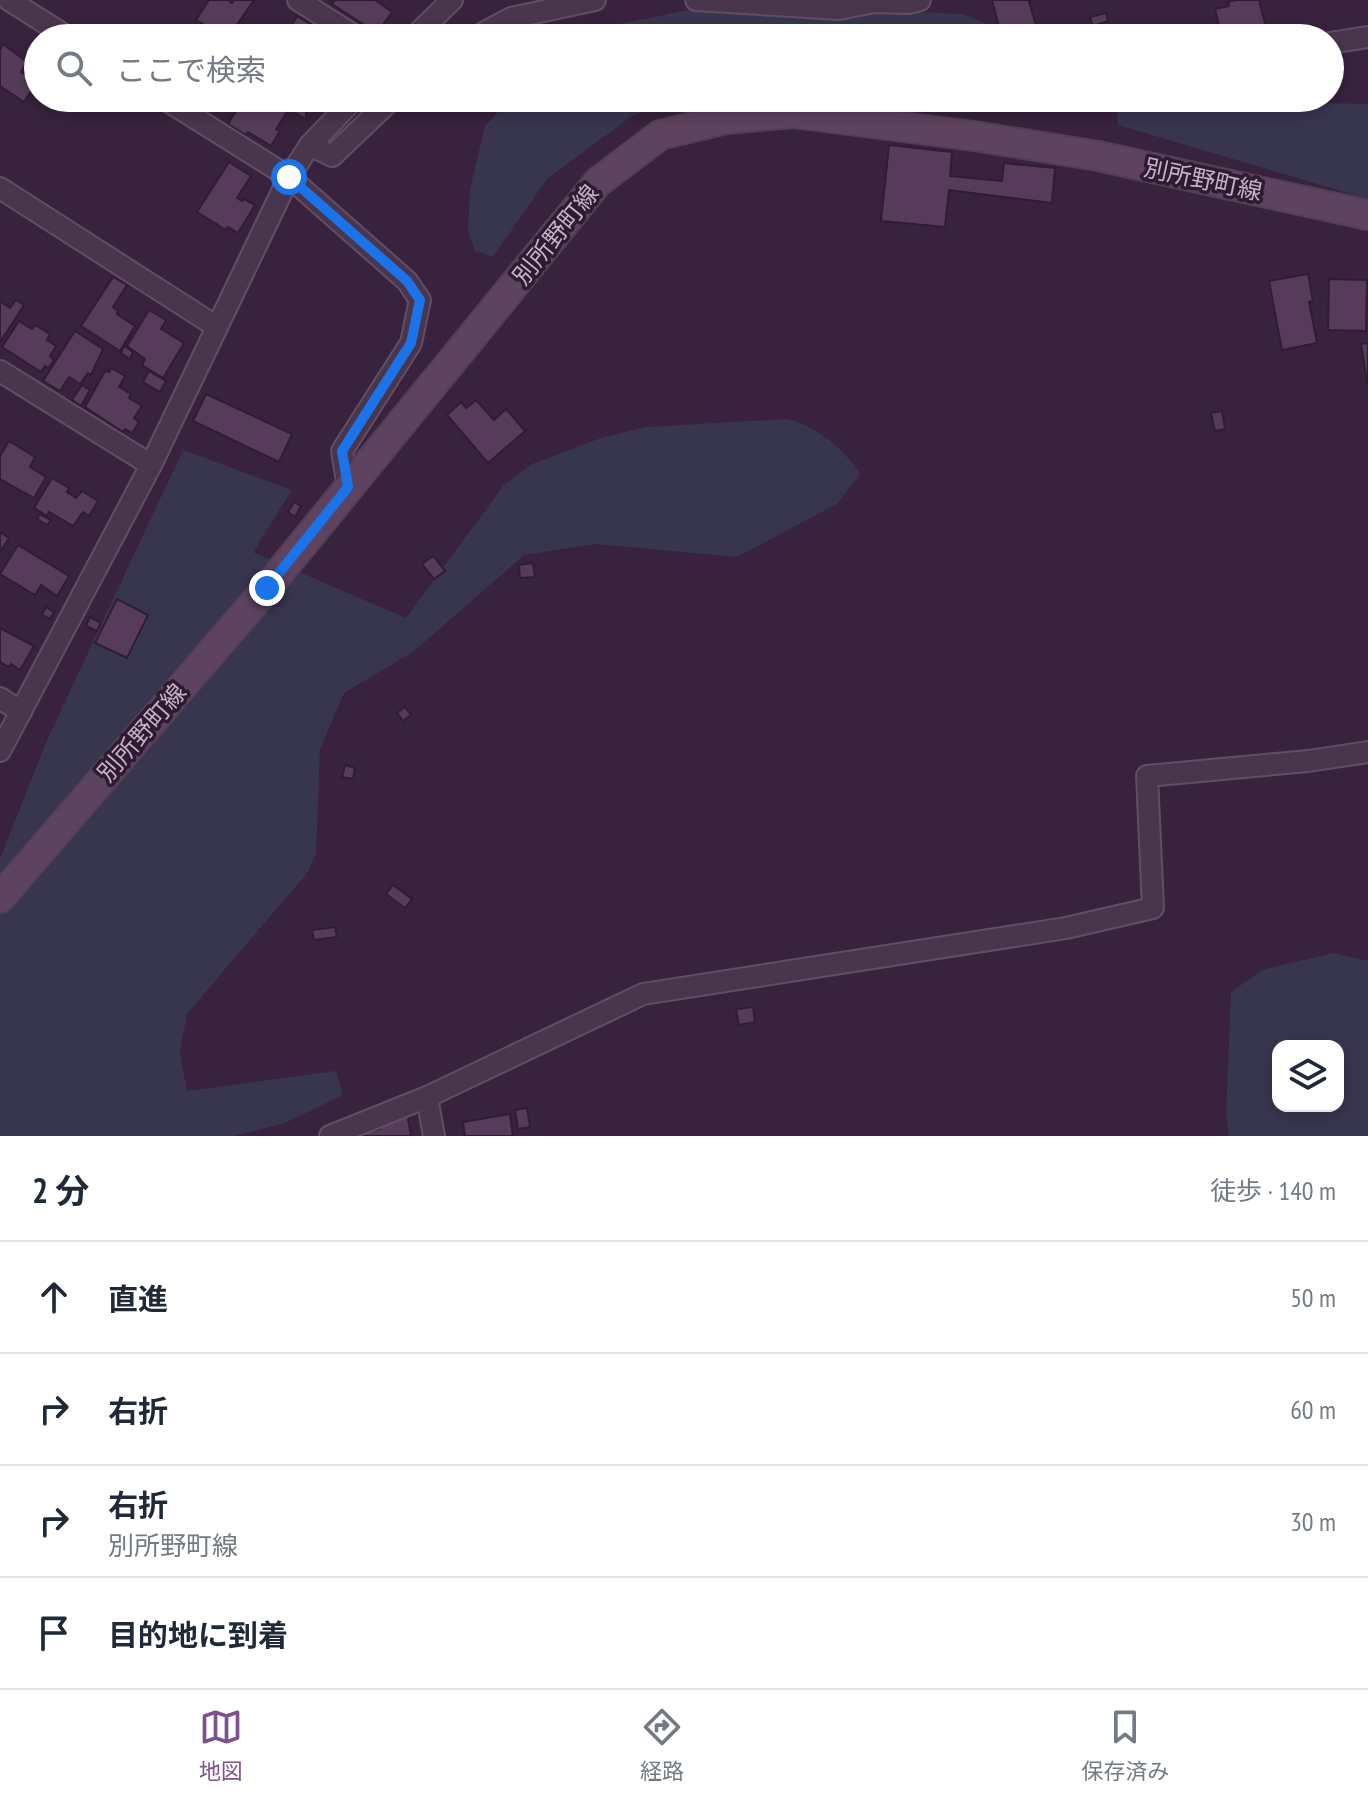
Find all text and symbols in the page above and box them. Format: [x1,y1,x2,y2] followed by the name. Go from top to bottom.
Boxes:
[24,24,1344,112] search box
[52,46,96,90] icon: search
[116,50,266,89] text: ここで検索
[1141,152,1265,207] street label: 別所野町線
[271,159,307,195] route start
[506,178,605,291] street label: 別所野町線
[249,570,285,606] route end
[91,677,193,788] street label: 別所野町線
[1272,1040,1344,1112] map controls
[1272,1040,1344,1112] button: layers
[32,1168,89,1212] text: 2 分
[1210,1174,1336,1207] text: 徒歩 · 140 m
[32,1275,76,1319] icon: ahead
[108,1279,168,1318] text: 直進
[1290,1281,1336,1314] text: 50 m
[32,1387,76,1431] icon: right
[108,1391,168,1430] text: 右折
[1290,1393,1336,1426] text: 60 m
[108,1485,168,1524] text: 右折
[32,1499,76,1543] icon: right
[1290,1505,1336,1538] text: 30 m
[108,1529,238,1562] text: 別所野町線
[32,1611,76,1655] icon: arrive
[108,1615,288,1654] text: 目的地に到着
[199,1705,243,1785] tab: 地図
[640,1705,684,1785] tab: 経路
[1081,1705,1169,1785] tab: 保存済み

